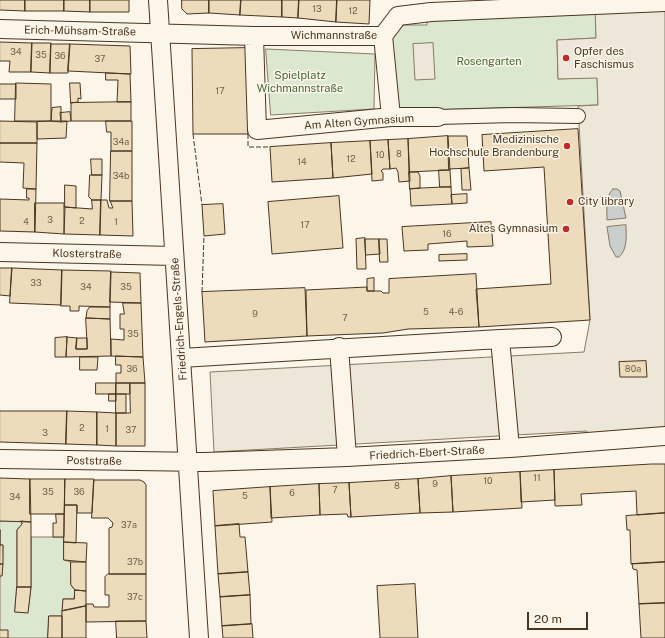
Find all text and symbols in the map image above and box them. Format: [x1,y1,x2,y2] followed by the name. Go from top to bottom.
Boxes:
[312,4,322,14] house number: 13
[348,6,358,16] house number: 12
[24,23,136,39] street label: Erich-Mühsam-Straße
[291,29,377,43] street label: Wichmannstraße
[574,45,634,71] place label: Opfer des Faschismus
[10,47,22,57] house number: 34
[35,50,47,60] house number: 35
[54,51,66,61] house number: 36
[561,53,571,63] marker: Opfer des Faschismus
[95,54,105,64] house number: 37
[456,55,522,69] park label: Rosengarten
[257,69,343,95] park label: Spielplatz Wichmannstraße
[215,86,225,96] house number: 17
[304,112,414,132] street label: Am Alten Gymnasium
[429,133,559,159] place label: Medizinische Hochschule Brandenburg
[113,137,129,147] house number: 34a
[562,141,572,151] marker: Medizinische Hochschule Brandenburg
[396,149,402,159] house number: 8
[375,150,385,160] house number: 10
[346,154,356,164] house number: 12
[297,157,307,167] house number: 14
[113,171,129,181] house number: 34b
[578,195,634,209] place label: City library
[565,197,575,207] marker: City library
[47,215,53,225] house number: 3
[79,216,85,226] house number: 2
[23,217,29,227] house number: 4
[114,217,118,227] house number: 1
[300,220,310,230] house number: 17
[469,222,558,236] place label: Altes Gymnasium
[561,224,571,234] marker: Altes Gymnasium
[442,229,452,239] house number: 16
[52,247,122,261] street label: Klosterstraße
[168,257,190,381] street label: Friedrich-Engels-Straße
[30,278,42,288] house number: 33
[80,282,92,292] house number: 34
[120,282,132,292] house number: 35
[423,307,429,317] house number: 5
[449,307,463,317] house number: 4-6
[252,309,258,319] house number: 9
[342,313,348,323] house number: 7
[127,329,139,339] house number: 35
[126,364,138,374] house number: 36
[625,364,641,374] house number: 80a
[79,423,85,433] house number: 2
[105,424,109,434] house number: 1
[126,425,136,435] house number: 37
[42,428,48,438] house number: 3
[369,443,485,463] street label: Friedrich-Ebert-Straße
[66,454,122,468] street label: Poststraße
[533,473,541,483] house number: 11
[483,476,493,486] house number: 10
[432,479,438,489] house number: 9
[394,481,400,491] house number: 8
[332,485,338,495] house number: 7
[42,487,54,497] house number: 35
[73,487,85,497] house number: 36
[289,488,295,498] house number: 6
[242,491,248,501] house number: 5
[9,492,21,502] house number: 34
[121,520,137,530] house number: 37a
[127,557,143,567] house number: 37b
[127,592,143,602] house number: 37c
[529,604,590,630] scale bar
[534,612,562,626] text: 20 m

